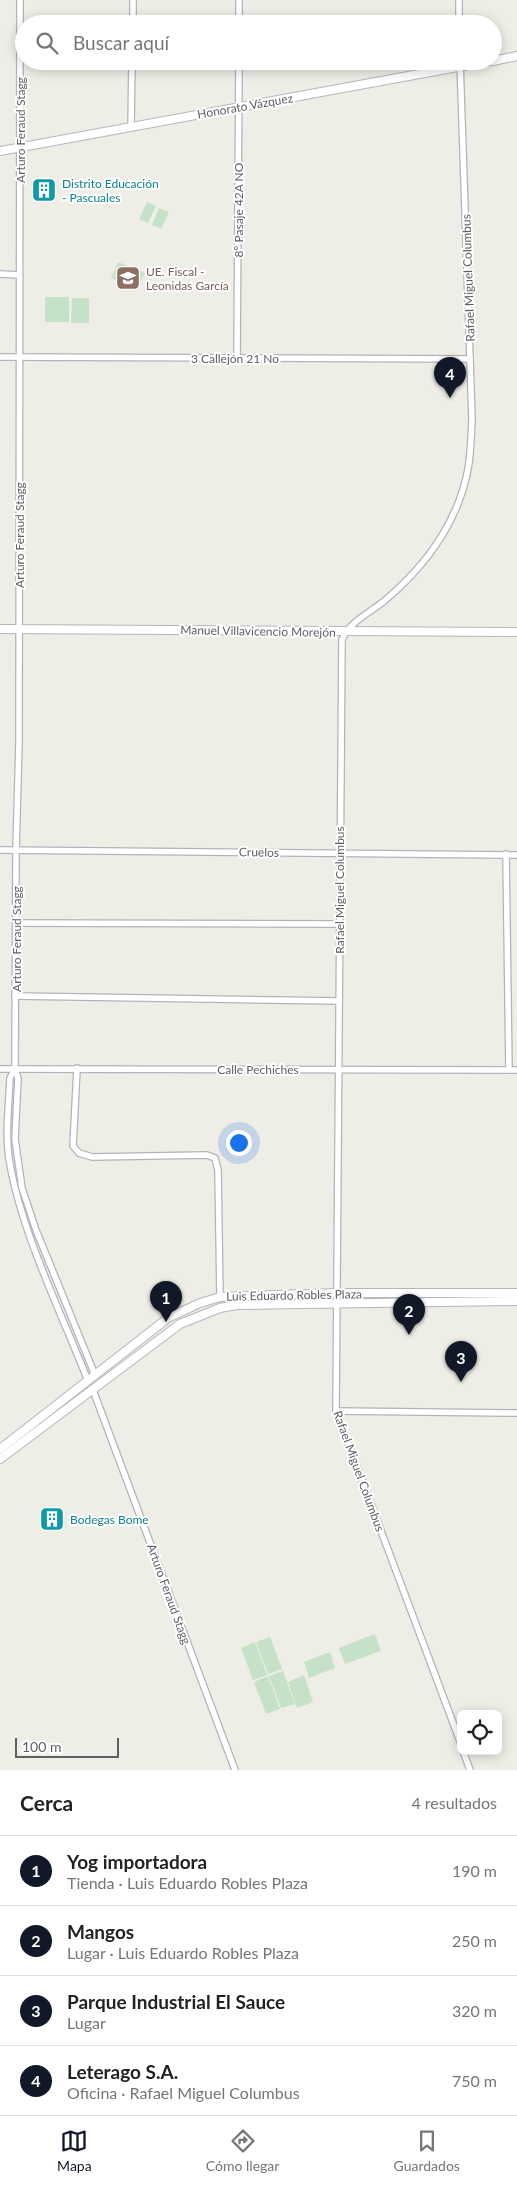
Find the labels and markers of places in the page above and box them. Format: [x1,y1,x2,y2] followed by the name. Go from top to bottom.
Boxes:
[62,176,159,205] place label: Distrito Educación - Pascuales
[31,177,57,203] building icon: Distrito Educación - Pascuales
[146,264,229,293] place label: UE. Fiscal - Leonidas García
[115,265,141,291] school or university icon: UE. Fiscal - Leonidas García
[434,357,466,398] pin: 4
[150,1281,182,1322] pin: 1
[393,1294,425,1335] pin: 2
[445,1341,477,1382] pin: 3
[39,1506,65,1532] building icon: Bodegas Bome
[70,1512,149,1527] place label: Bodegas Bome

